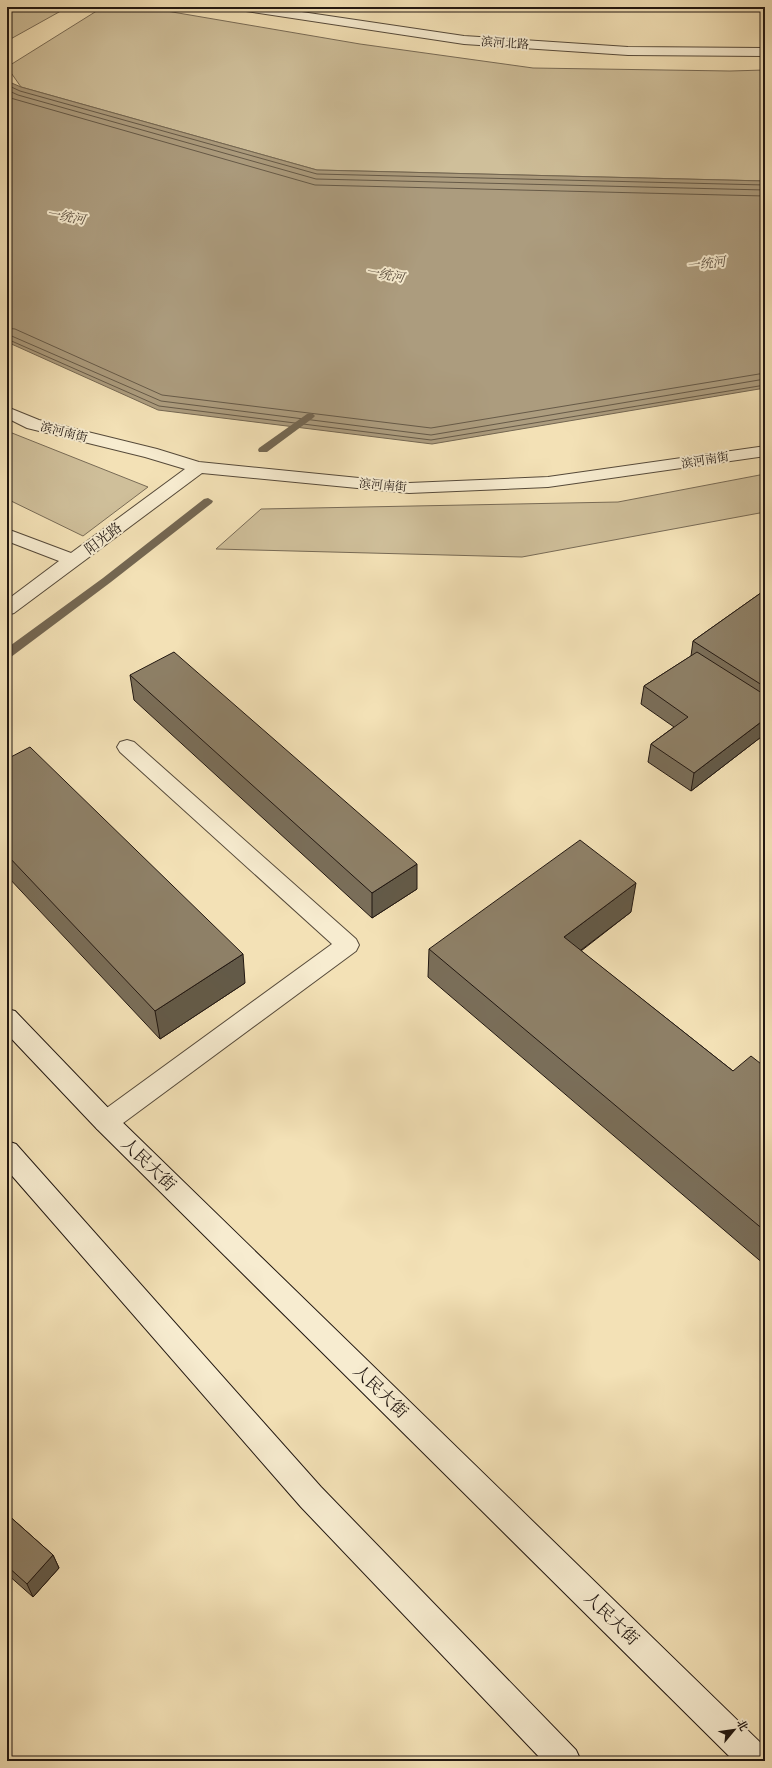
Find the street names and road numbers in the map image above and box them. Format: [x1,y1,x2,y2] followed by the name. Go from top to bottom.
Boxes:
[480,33,530,53] street label: 滨河北路
[39,418,90,446] street label: 滨河南街
[680,448,731,472] street label: 滨河南街
[358,475,409,495] street label: 滨河南街
[81,518,126,559] street label: 阳光路
[116,1132,181,1196] street label: 人民大街
[348,1359,413,1423] street label: 人民大街
[579,1586,644,1650] street label: 人民大街

